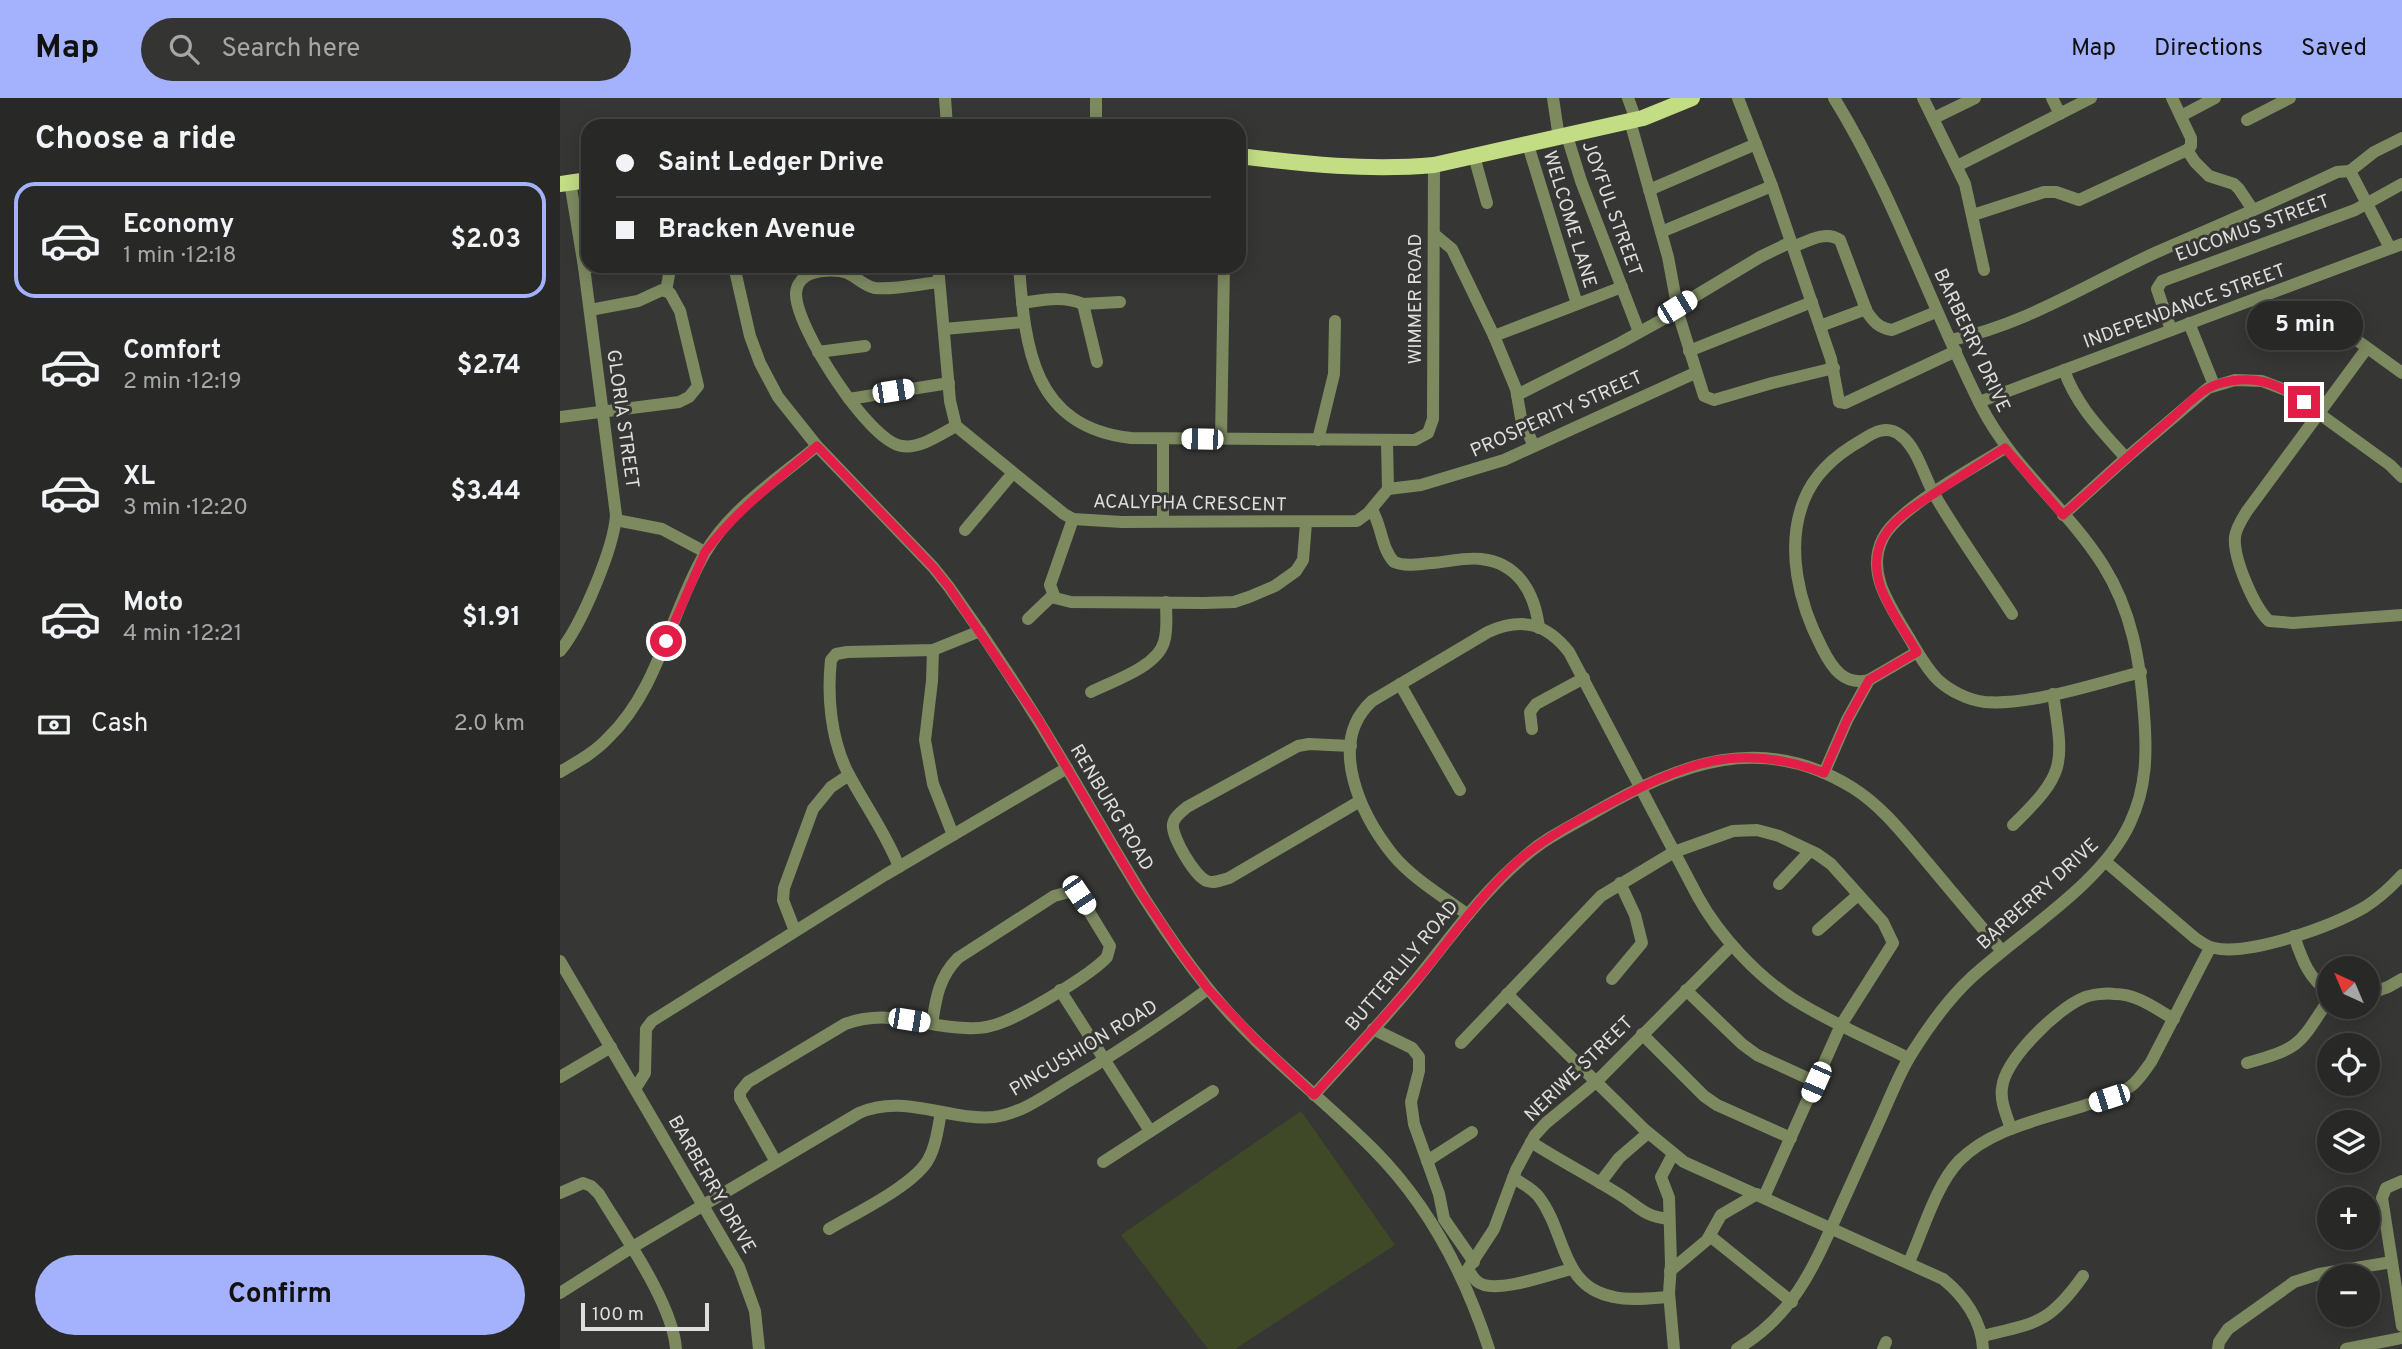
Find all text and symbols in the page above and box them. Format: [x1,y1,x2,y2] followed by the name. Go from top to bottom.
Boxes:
[141,18,631,81] search box
[35,28,99,70] text: Map
[165,30,203,68] icon: search
[221,33,360,66] text: Search here
[2071,34,2116,64] text: Map
[2154,34,2263,64] text: Directions
[2301,34,2367,64] text: Saved
[35,120,236,160] text: Choose a ride
[1576,138,1647,279] street label: JOYFUL STREET
[658,147,884,180] text: Saint Ledger Drive
[1537,148,1601,291] street label: WELCOME LANE
[2172,190,2333,268] street label: EUCOMUS STREET
[39,209,102,272] icon: car
[123,209,234,242] text: Economy
[658,214,855,247] text: Bracken Avenue
[450,224,521,257] text: $2.03
[1404,234,1428,364] street label: WIMMER ROAD
[123,242,237,271] text: 1 min · 12:18
[2080,259,2289,355] street label: INDEPENDANCE STREET
[1927,265,2015,417] street label: BARBERRY DRIVE
[1654,287,1701,327] car
[2246,300,2362,350] callout: 5 min
[2275,311,2335,340] text: 5 min
[39,335,102,398] icon: car
[123,335,221,368] text: Comfort
[600,348,644,490] street label: GLORIA STREET
[457,350,521,383] text: $2.74
[1467,366,1647,464] street label: PROSPERITY STREET
[123,368,242,397] text: 2 min · 12:19
[871,377,916,405] car
[2288,386,2320,418] route end
[1181,428,1224,450] car
[39,461,102,524] icon: car
[123,461,155,494] text: XL
[451,476,521,509] text: $3.44
[1093,490,1287,518] street label: ACALYPHA CRESCENT
[123,494,248,523] text: 3 min · 12:20
[39,587,102,650] icon: car
[123,587,183,620] text: Moto
[462,602,521,635] text: $1.91
[123,620,242,649] text: 4 min · 12:21
[650,625,682,657] route start
[35,706,73,744] icon: cash
[91,708,148,741] text: Cash
[454,710,525,739] text: 2.0 km
[1064,740,1159,876] street label: RENBURG ROAD
[1972,833,2104,956] street label: BARBERRY DRIVE
[1059,872,1100,918] car
[1341,896,1464,1037] street label: BUTTERLILY ROAD
[2317,956,2380,1018] north arrow
[2317,956,2380,1327] map controls
[1005,995,1163,1102] street label: PINCUSHION ROAD
[887,1006,932,1034] car
[1520,1011,1639,1128] street label: NERIWE STREET
[2317,1033,2380,1096] button: locate
[1798,1059,1835,1105] car
[2086,1082,2133,1114] car
[2317,1110,2380,1173] button: layers
[662,1112,761,1258] street label: BARBERRY DRIVE
[2317,1187,2380,1250] button: +
[35,1255,525,1335] button: Confirm
[2317,1264,2380,1327] button: −
[581,1300,709,1332] scale bar
[592,1303,644,1327] text: 100 m

